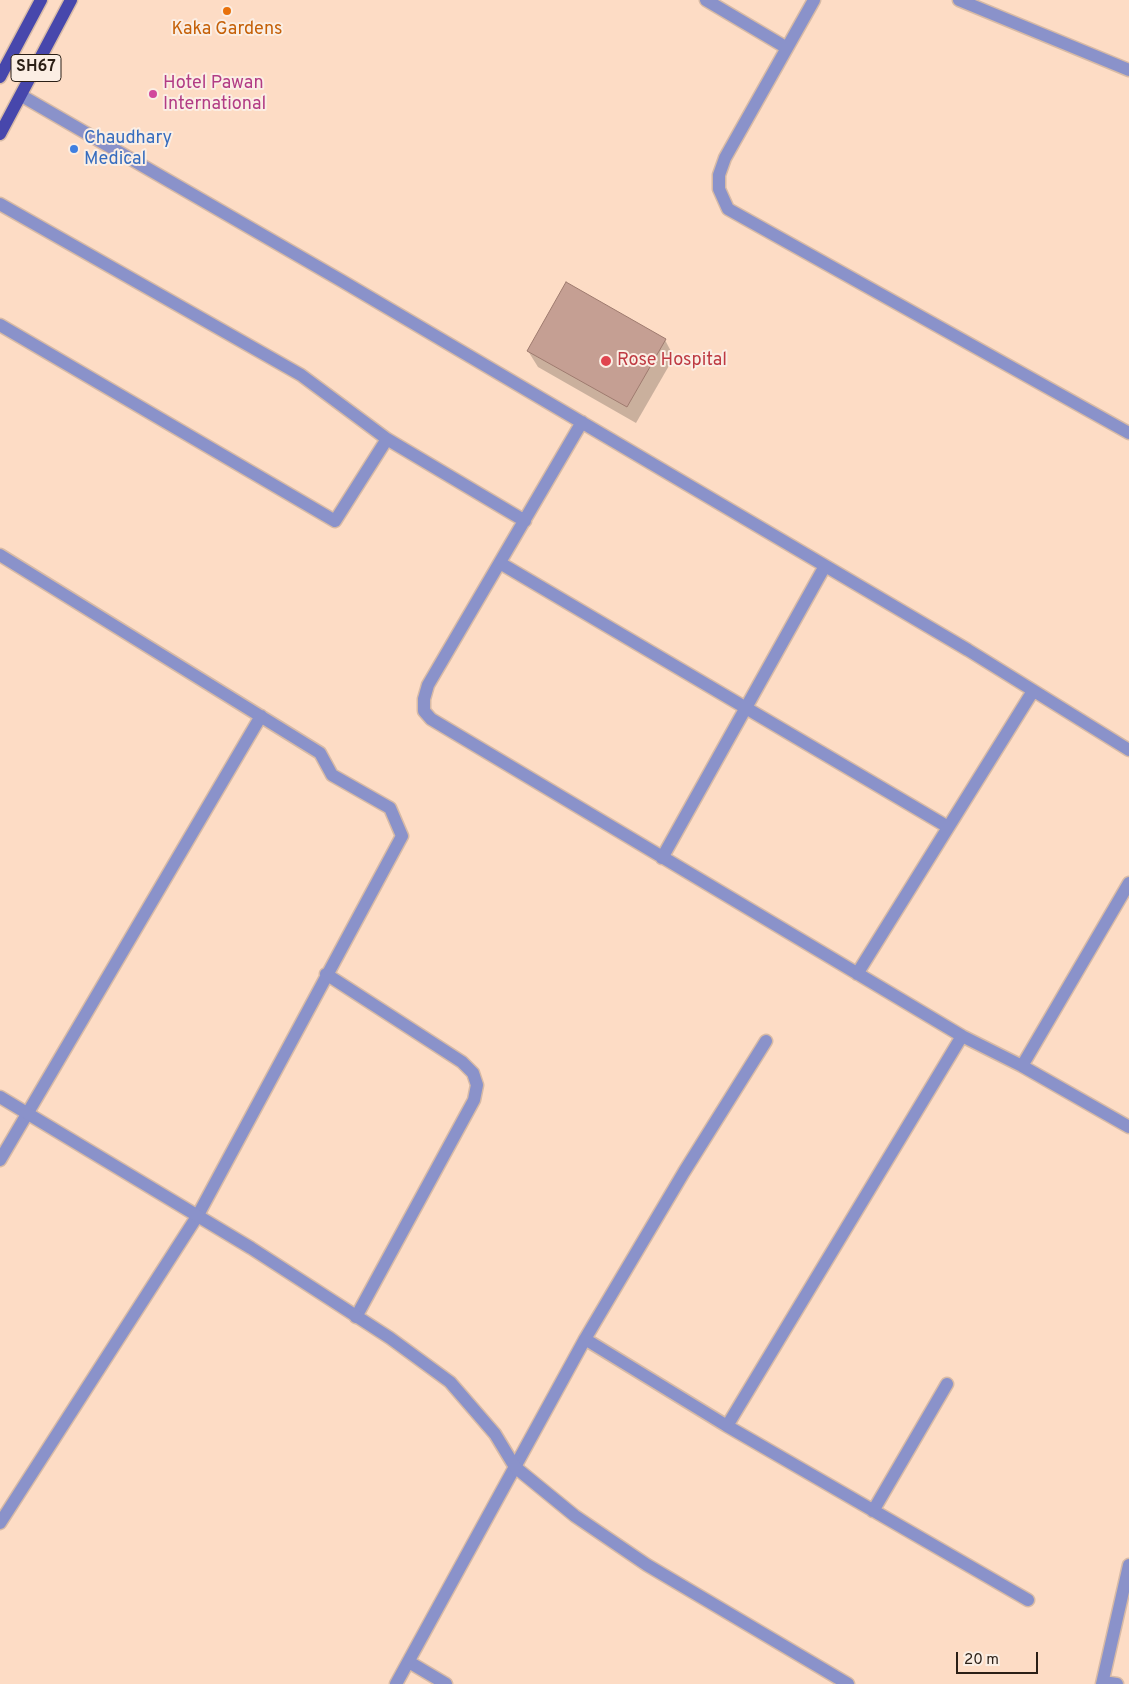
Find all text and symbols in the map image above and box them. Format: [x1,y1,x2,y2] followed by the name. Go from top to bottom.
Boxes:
[221,5,233,17] marker: Kaka Gardens
[171,19,283,41] place label: Kaka Gardens
[11,54,61,82] road number: SH67
[163,73,266,116] place label: Hotel Pawan International
[147,88,159,100] marker: Hotel Pawan International
[84,128,172,170] place label: Chaudhary Medical
[68,143,80,155] marker: Chaudhary Medical
[617,350,727,372] place label: Rose Hospital
[599,354,613,368] marker: Rose Hospital
[959,1642,1042,1674] scale bar
[964,1651,999,1670] text: 20 m

